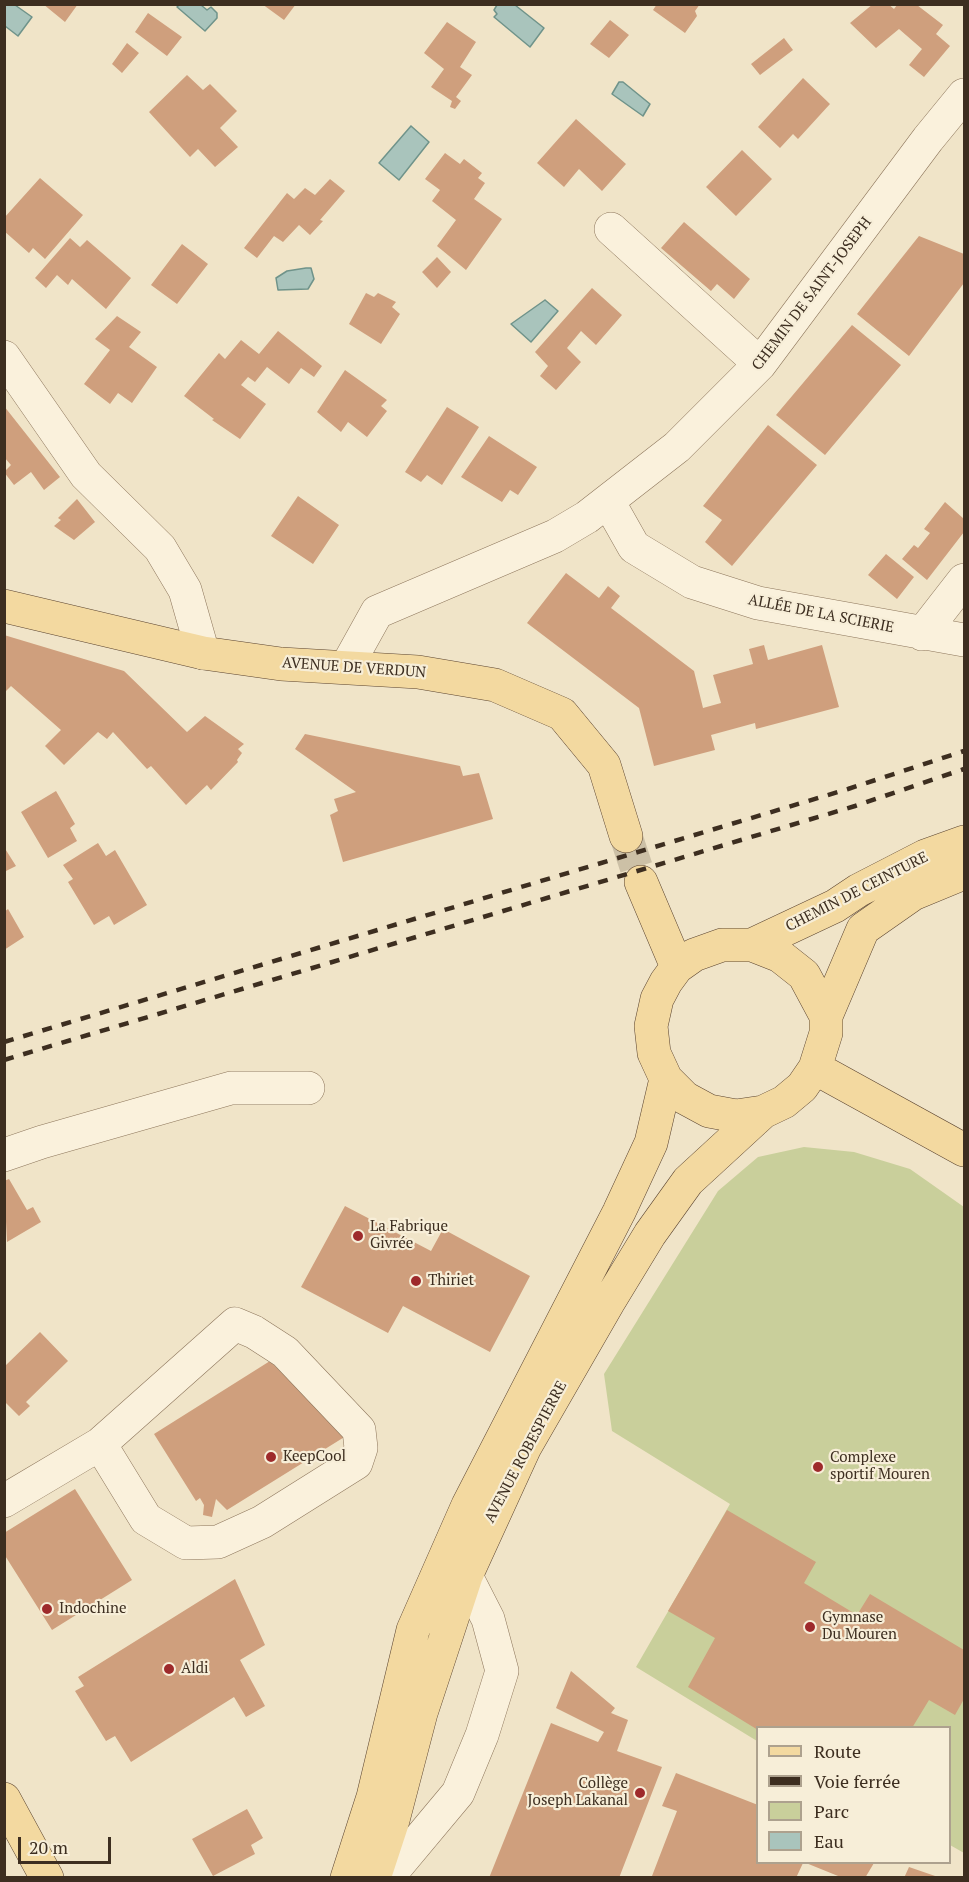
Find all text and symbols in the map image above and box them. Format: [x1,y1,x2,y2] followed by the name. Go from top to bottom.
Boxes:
[748,214,876,374] street label: CHEMIN DE SAINT-JOSEPH
[747,591,895,637] street label: ALLÉE DE LA SCIERIE
[281,654,427,682] street label: AVENUE DE VERDUN
[783,848,931,936] street label: CHEMIN DE CEINTURE
[370,1218,448,1253] place label: La Fabrique Givrée
[351,1229,365,1243] marker: La Fabrique Givrée
[428,1272,474,1290] place label: Thiriet
[409,1274,423,1288] marker: Thiriet
[481,1378,571,1526] street label: AVENUE ROBESPIERRE
[283,1448,346,1466] place label: KeepCool
[830,1449,930,1484] place label: Complexe sportif Mouren
[264,1450,278,1464] marker: KeepCool
[811,1460,825,1474] marker: Complexe sportif Mouren
[59,1600,127,1618] place label: Indochine
[40,1602,54,1616] marker: Indochine
[822,1609,897,1644] place label: Gymnase Du Mouren
[803,1620,817,1634] marker: Gymnase Du Mouren
[181,1660,209,1678] place label: Aldi
[162,1662,176,1676] marker: Aldi
[756,1726,951,1864] legend
[814,1739,861,1763] text: Route
[814,1769,900,1793] text: Voie ferrée
[527,1775,628,1810] place label: Collège Joseph Lakanal
[633,1786,647,1800] marker: Collège Joseph Lakanal
[814,1799,849,1823] text: Parc
[21,1825,114,1863] scale bar
[814,1829,844,1853] text: Eau
[29,1835,68,1859] text: 20 m

